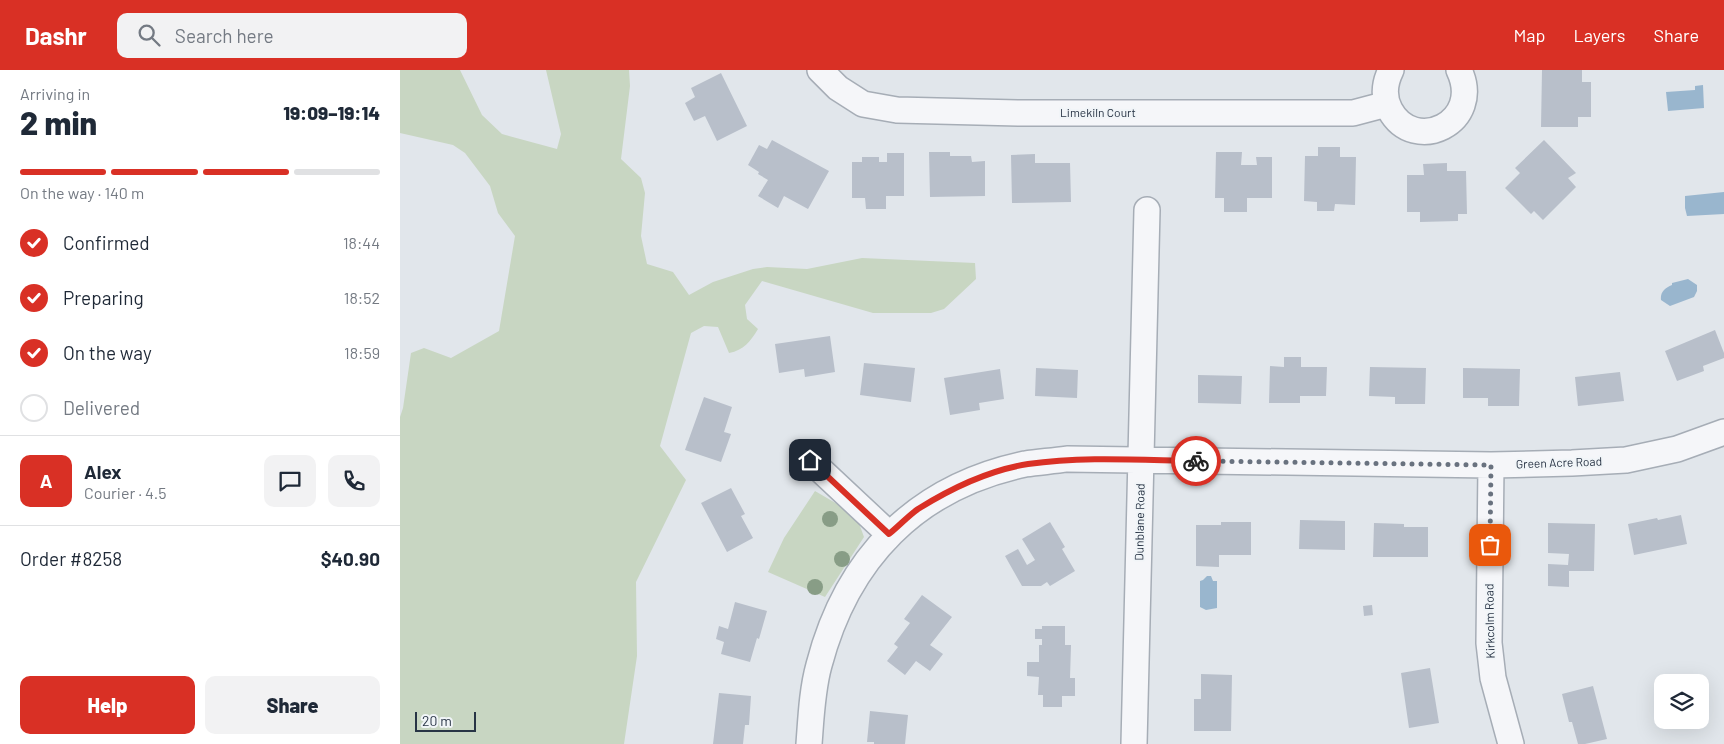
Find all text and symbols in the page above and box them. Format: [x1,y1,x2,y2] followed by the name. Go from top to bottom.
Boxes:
[117,13,467,58] search box
[25,21,87,50] text: Dashr
[135,21,163,49] icon: search
[175,24,274,47] text: Search here
[1513,24,1545,46] text: Map
[1573,24,1626,46] text: Layers
[1654,24,1699,46] text: Share
[20,84,90,103] text: Arriving in
[283,101,380,124] text: 19:09–19:14
[20,103,97,141] text: 2 min
[1060,105,1136,119] street label: Limekiln Court
[20,183,144,202] text: On the way · 140 m
[20,229,48,257] icon: check
[63,231,150,254] text: Confirmed
[343,233,380,252] text: 18:44
[20,284,48,312] icon: check
[63,286,144,309] text: Preparing
[344,288,380,307] text: 18:52
[20,339,48,367] icon: check
[63,341,152,364] text: On the way
[344,343,380,362] text: 18:59
[63,396,140,419] text: Delivered
[1171,436,1221,486] courier
[789,439,831,481] pin
[796,446,824,474] icon: home
[1182,447,1210,475] icon: bike
[1516,453,1602,471] street label: Green Acre Road
[264,455,316,507] button: chat
[328,455,380,507] button: phone
[84,460,122,483] text: Alex
[40,469,52,492] text: A
[84,483,167,502] text: Courier · 4.5
[1131,483,1147,561] street label: Dunblane Road
[1469,524,1511,566] pin
[1476,531,1504,559] icon: bag
[20,547,122,570] text: Order #8258
[321,547,380,570] text: $40.90
[1481,583,1497,659] street label: Kirkcolm Road
[1654,674,1709,729] map controls
[1654,674,1709,729] button: layers
[20,676,195,734] button: Help
[205,676,380,734] button: Share
[415,709,476,732] scale bar
[422,712,452,729] text: 20 m

